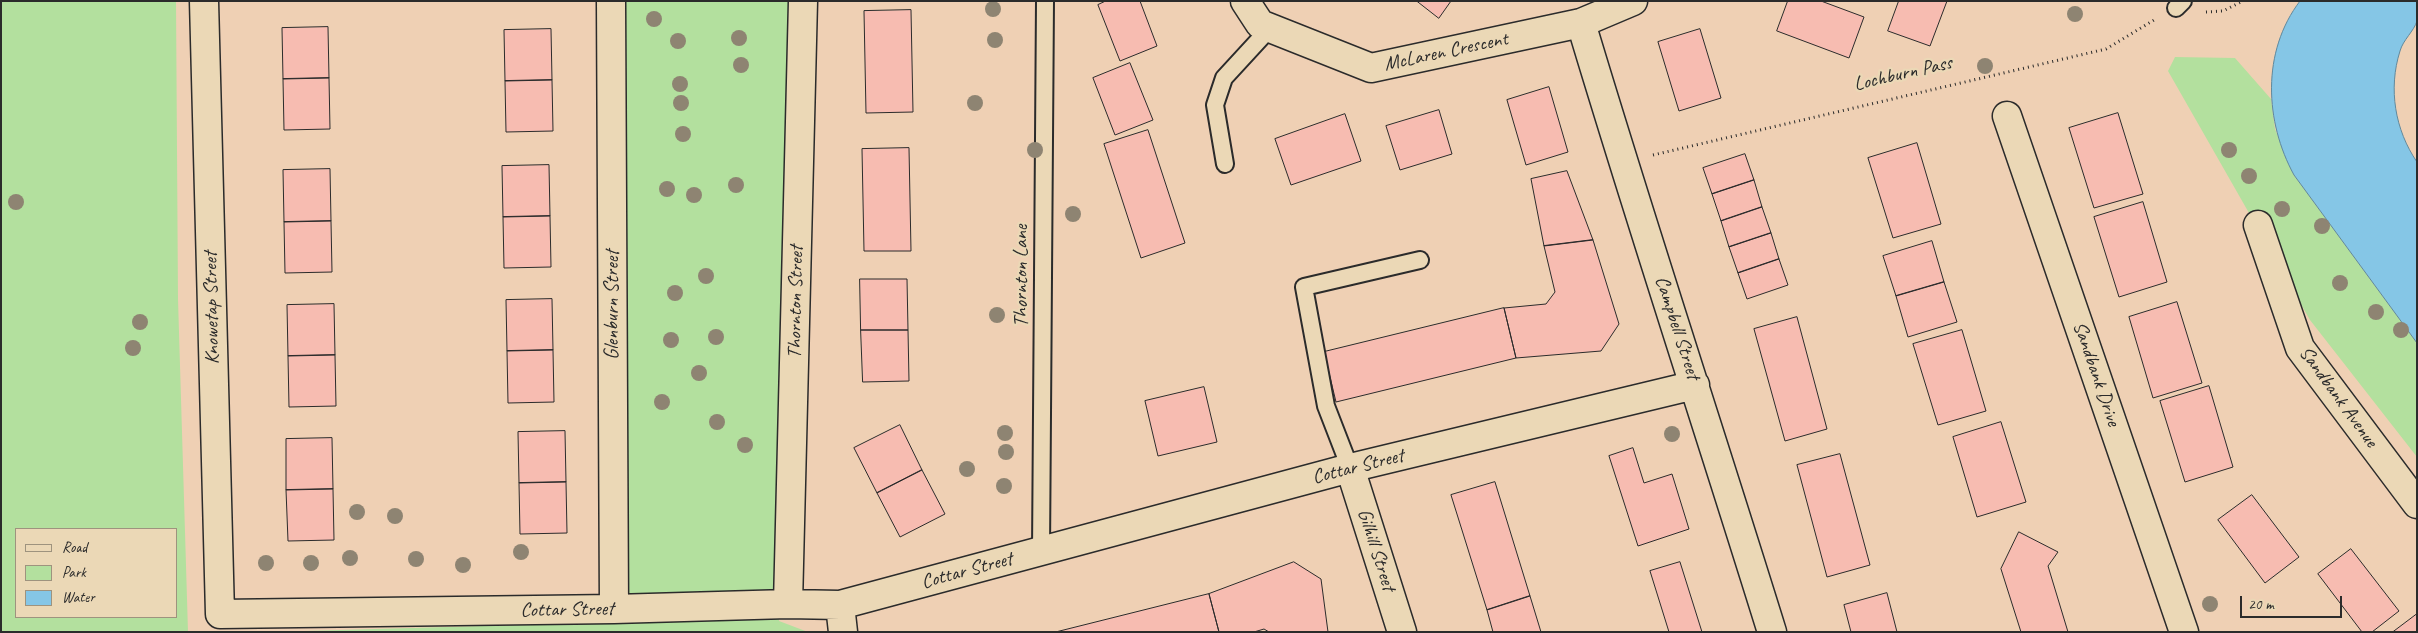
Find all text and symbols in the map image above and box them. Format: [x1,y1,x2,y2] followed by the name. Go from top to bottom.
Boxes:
[1382,27,1510,77] street label: McLaren Crescent
[1852,51,1954,97] street label: Lochburn Pass
[1010,225,1034,327] street label: Thornton Lane
[783,245,809,359] street label: Thornton Street
[601,250,625,360] street label: Glenburn Street
[199,251,225,365] street label: Knowetap Street
[1649,273,1705,383] street label: Campbell Street
[2067,319,2125,429] street label: Sandbank Drive
[2293,342,2383,452] street label: Sandbank Avenue
[1310,444,1406,490] street label: Cottar Street
[1351,506,1401,594] street label: Gilhill Street
[15,528,178,618] legend
[62,538,87,557] text: Road
[919,547,1015,595] street label: Cottar Street
[62,563,86,582] text: Park
[2243,586,2346,618] scale bar
[62,588,95,607] text: Water
[2248,595,2274,614] text: 20 m
[520,597,614,623] street label: Cottar Street

